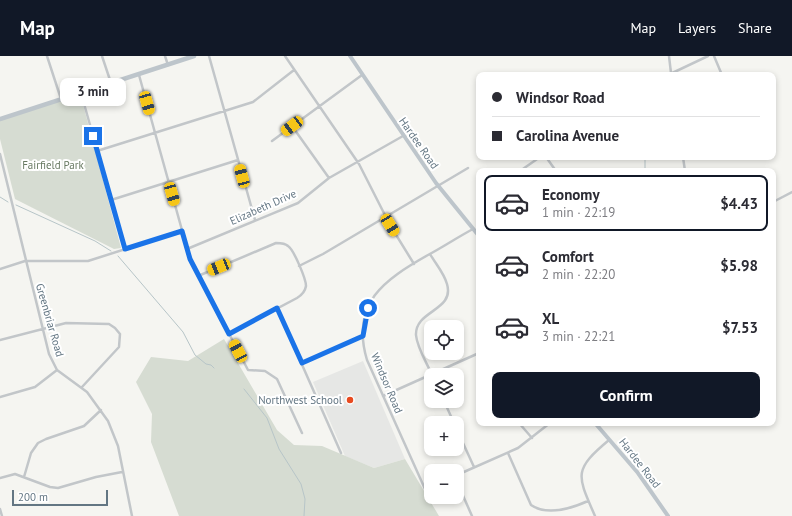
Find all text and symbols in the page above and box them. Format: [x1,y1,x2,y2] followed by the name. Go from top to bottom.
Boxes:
[20,16,55,40] text: Map
[630,19,656,37] text: Map
[678,19,716,37] text: Layers
[738,19,772,37] text: Share
[60,78,126,106] callout: 3 min
[77,83,109,100] text: 3 min
[516,88,605,107] text: Windsor Road
[138,90,156,116] car
[279,114,305,138] car
[396,114,442,172] street label: Hardee Road
[516,126,619,145] text: Carolina Avenue
[84,127,102,145] route end
[22,158,85,172] park label: Fairfield Park
[233,163,251,189] car
[163,181,181,207] car
[494,185,530,221] icon: car
[542,185,600,204] text: Economy
[228,186,299,228] street label: Elizabeth Drive
[720,194,758,213] text: $4.43
[542,204,615,221] text: 1 min · 22:19
[379,212,401,238] car
[494,247,530,283] icon: car
[542,247,594,266] text: Comfort
[720,256,758,275] text: $5.98
[206,257,232,277] car
[542,266,615,283] text: 2 min · 22:20
[33,282,67,358] street label: Greenbriar Road
[359,299,377,317] route start
[494,309,530,345] icon: car
[542,309,559,328] text: XL
[722,318,758,337] text: $7.53
[424,320,464,504] map controls
[424,320,464,360] button: locate
[542,328,615,345] text: 3 min · 22:21
[227,338,249,364] car
[368,351,406,415] street label: Windsor Road
[424,368,464,408] button: layers
[492,372,760,418] button: Confirm
[258,393,343,407] place label: Northwest School
[345,395,355,405] marker: Northwest School
[424,416,464,456] button: +
[616,435,664,491] street label: Hardee Road
[424,464,464,504] button: −
[12,488,108,507] scale bar
[18,490,48,504] text: 200 m

